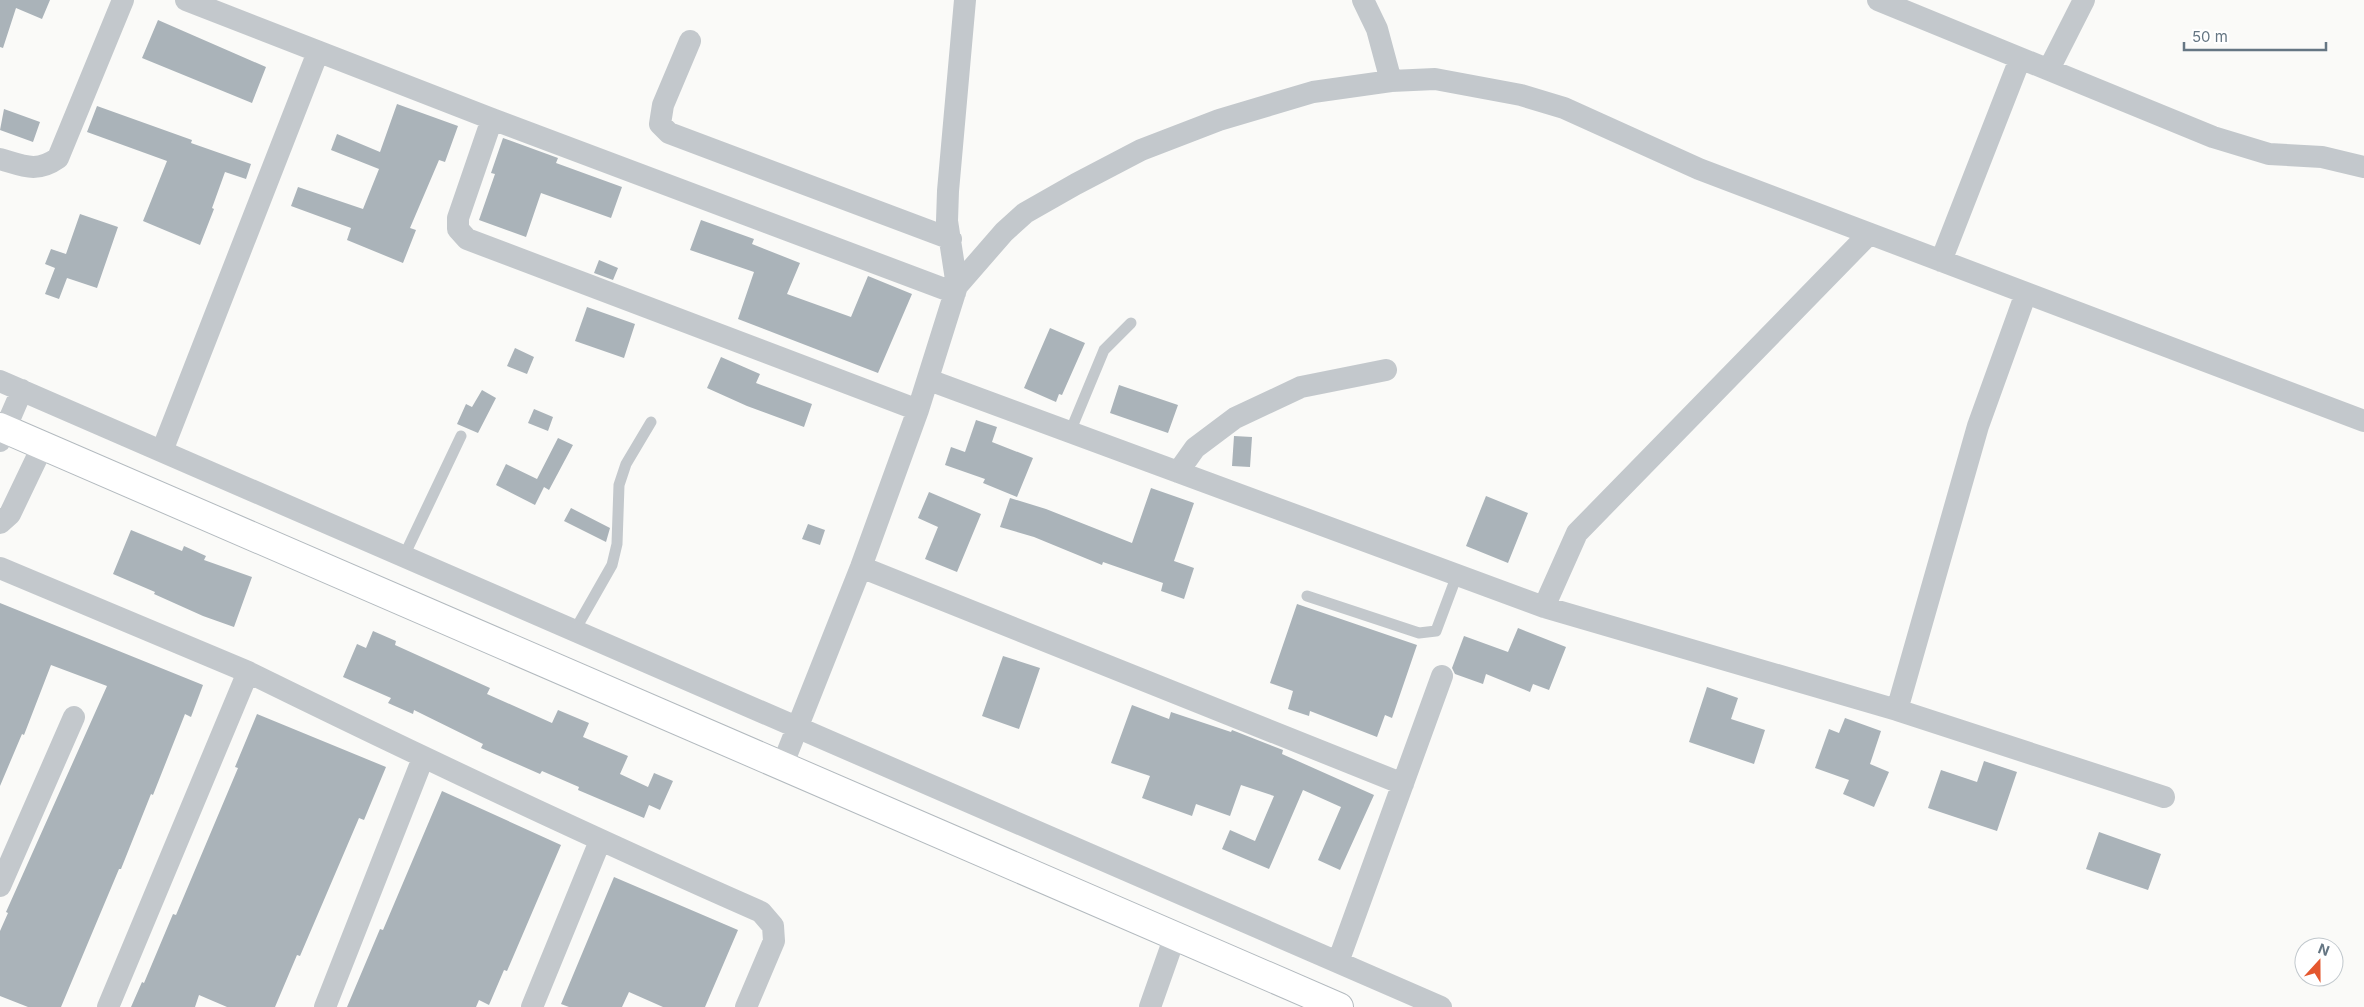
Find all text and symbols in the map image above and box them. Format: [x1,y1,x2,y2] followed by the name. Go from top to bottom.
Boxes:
[2184,20,2326,52] scale bar
[2192,27,2228,46] text: 50 m
[2294,937,2344,987] north arrow
[2316,940,2332,959] text: N

